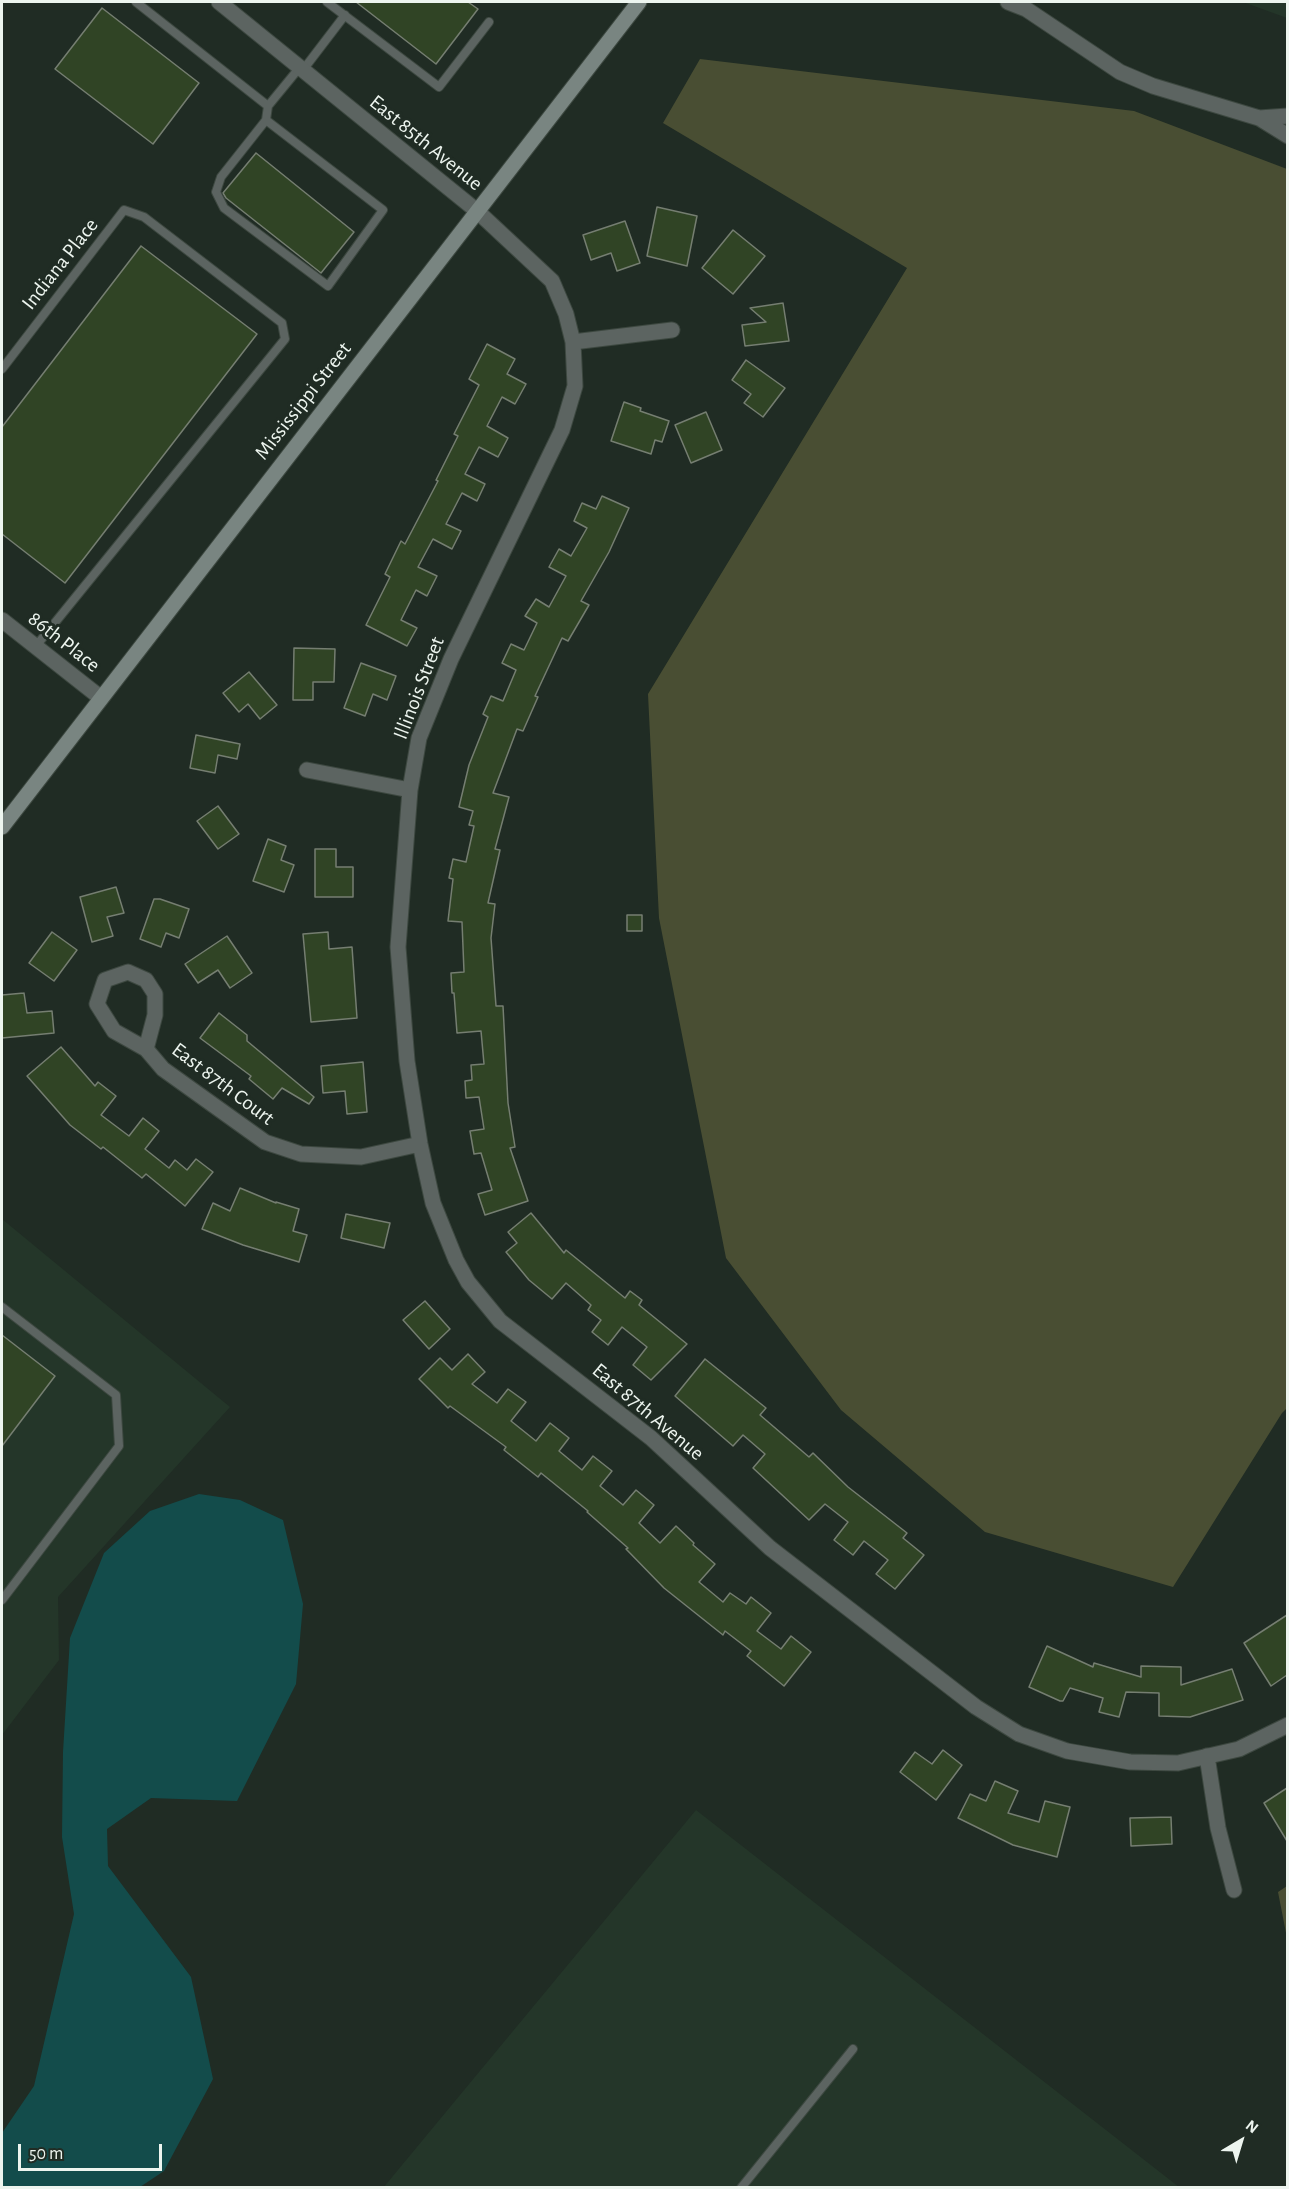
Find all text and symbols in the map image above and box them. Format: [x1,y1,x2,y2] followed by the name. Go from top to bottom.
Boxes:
[364,90,488,196] street label: East 85th Avenue
[16,213,104,315] street label: Indiana Place
[249,337,357,465] street label: Mississippi Street
[23,606,105,678] street label: 86th Place
[388,633,450,743] street label: Illinois Street
[167,1037,279,1131] street label: East 87th Court
[587,1358,709,1466] street label: East 87th Avenue
[1211,2111,1271,2171] north arrow
[1243,2117,1261,2137] text: N
[21,2132,165,2170] scale bar
[29,2145,63,2163] text: 50 m

